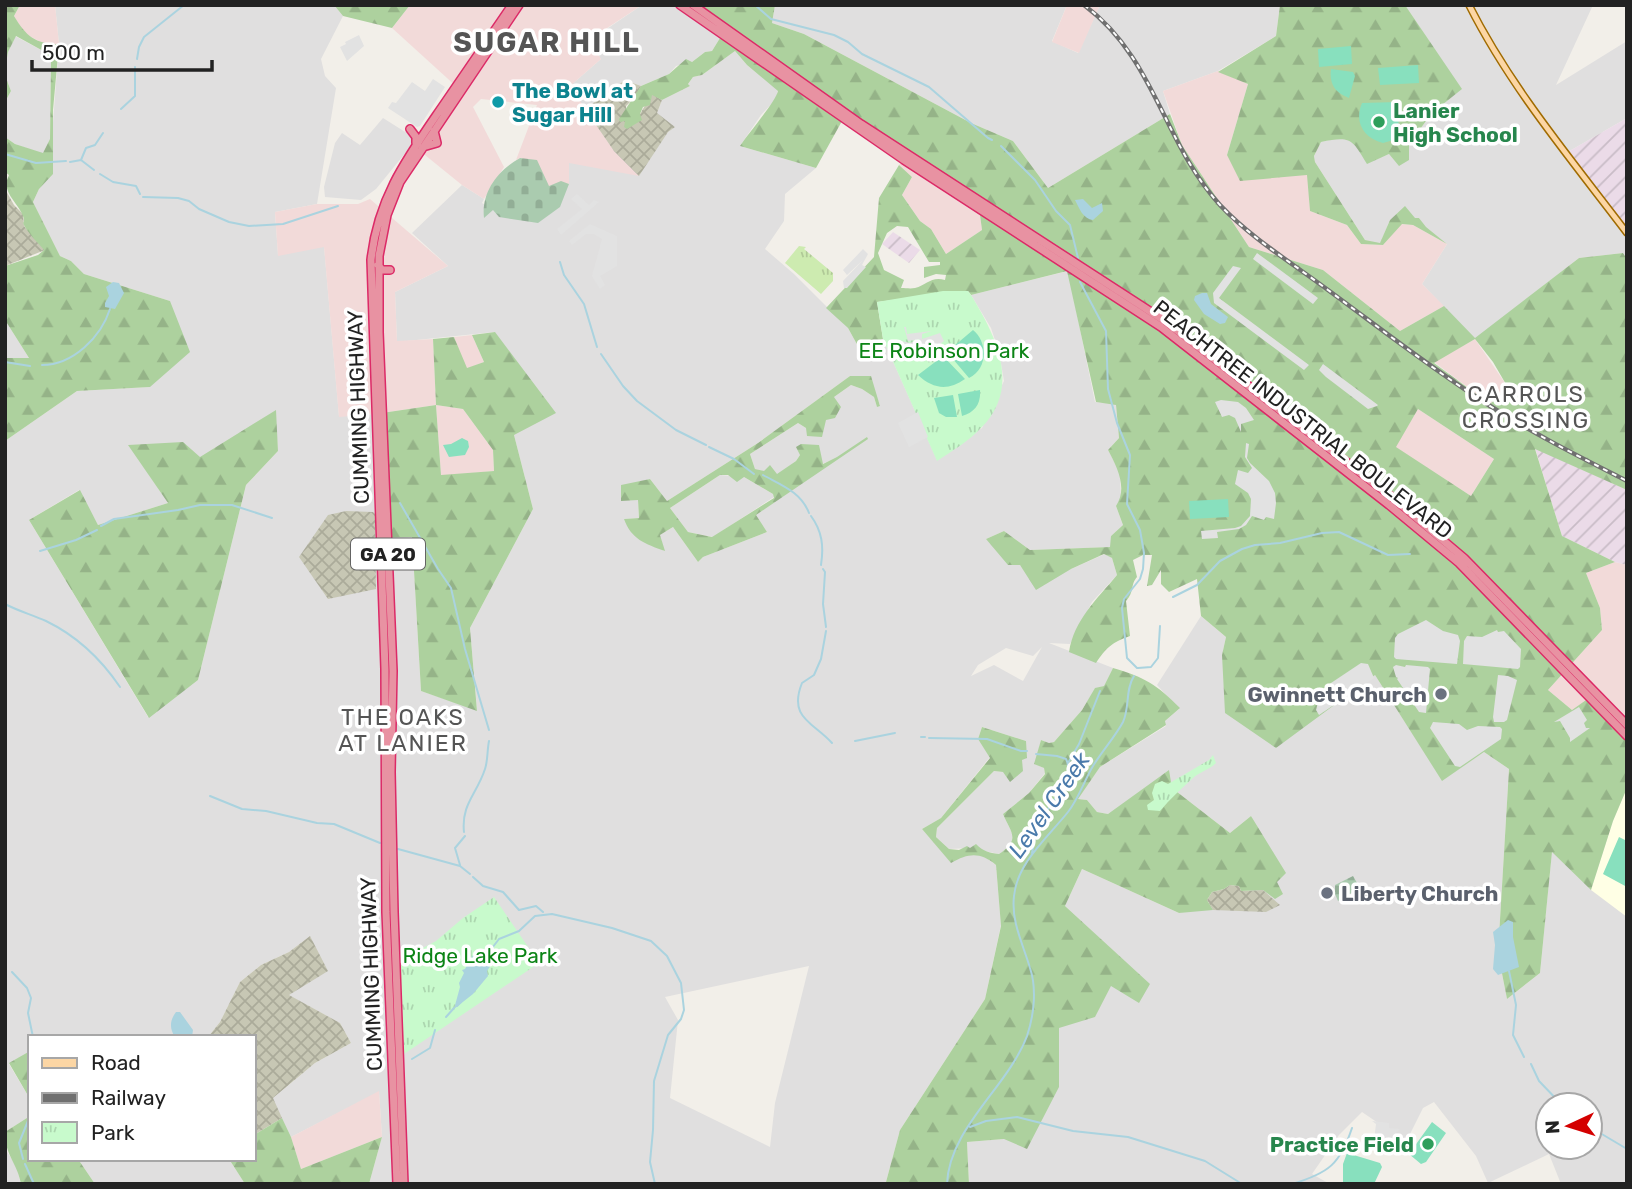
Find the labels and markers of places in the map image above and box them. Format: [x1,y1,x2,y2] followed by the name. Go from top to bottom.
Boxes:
[512,78,633,127] place label: The Bowl at Sugar Hill
[490,94,506,110] marker: The Bowl at Sugar Hill
[1393,98,1518,147] place label: Lanier High School
[1371,114,1387,130] marker: Lanier High School
[1247,682,1427,707] place label: Gwinnett Church
[1433,686,1449,702] marker: Gwinnett Church
[1341,881,1498,906] place label: Liberty Church
[1319,885,1335,901] marker: Liberty Church
[1270,1132,1414,1157] place label: Practice Field
[1420,1136,1436,1152] marker: Practice Field

